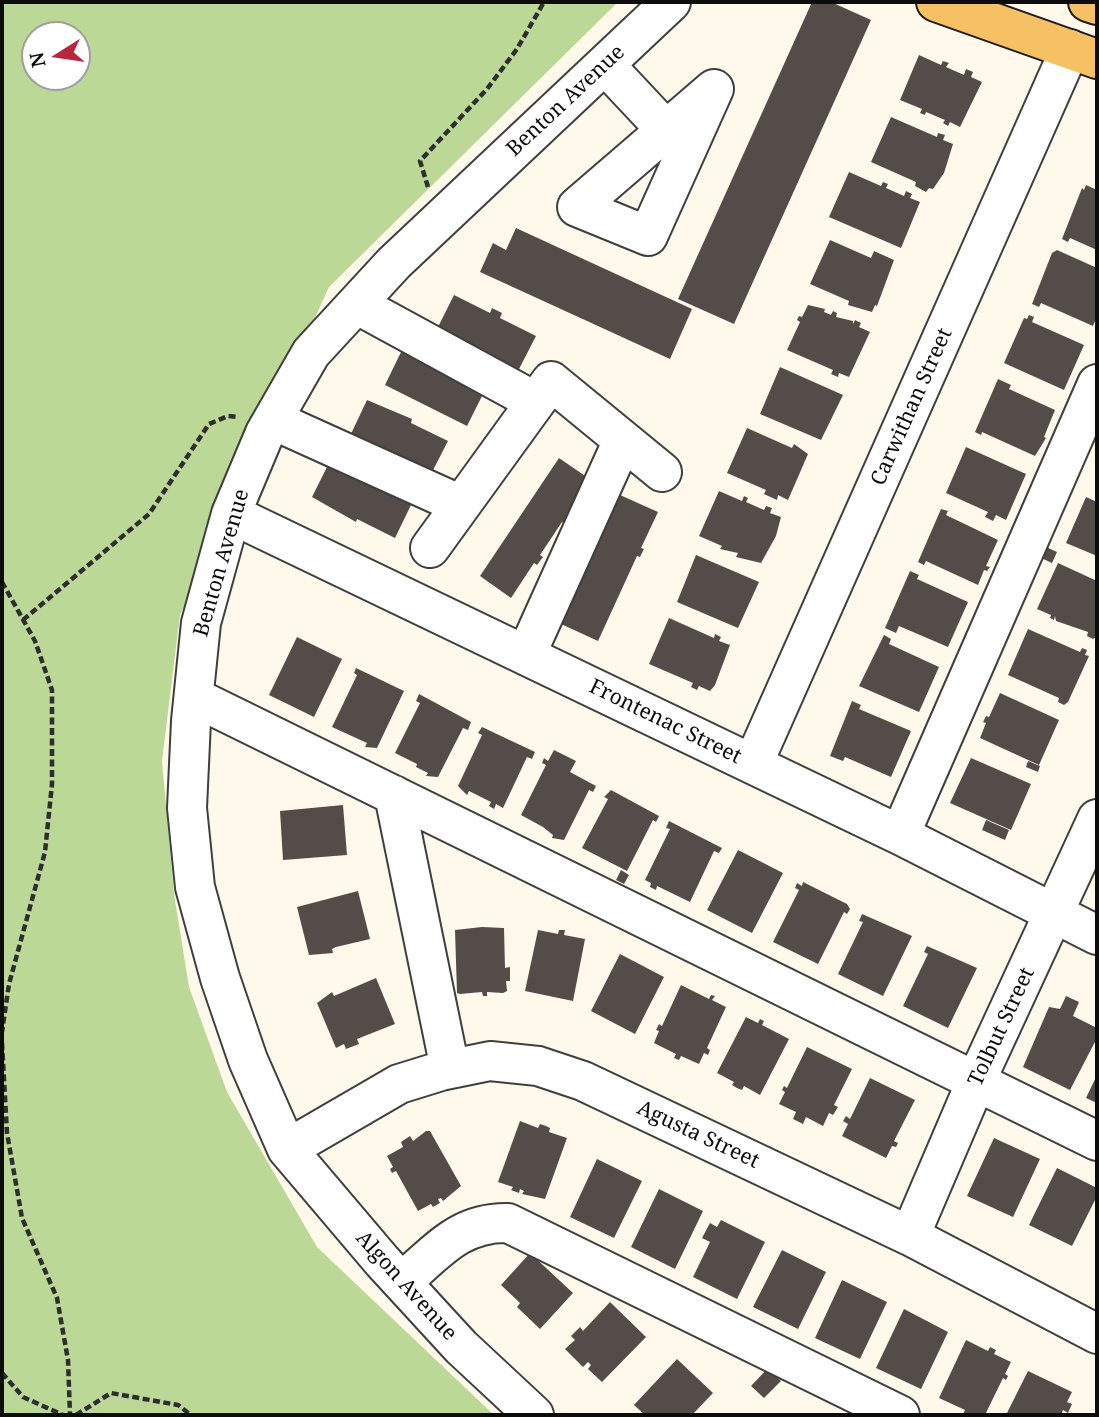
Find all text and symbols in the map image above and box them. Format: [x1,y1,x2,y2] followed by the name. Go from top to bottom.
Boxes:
[21,21,91,91] north arrow
[502,40,630,162] street label: Benton Avenue
[23,50,52,70] text: N
[866,324,958,490] street label: Carwithan Street
[189,486,255,640] street label: Benton Avenue
[585,674,745,770] street label: Frontenac Street
[964,964,1040,1090] street label: Tolbut Street
[633,1096,763,1174] street label: Agusta Street
[350,1226,462,1346] street label: Algon Avenue

